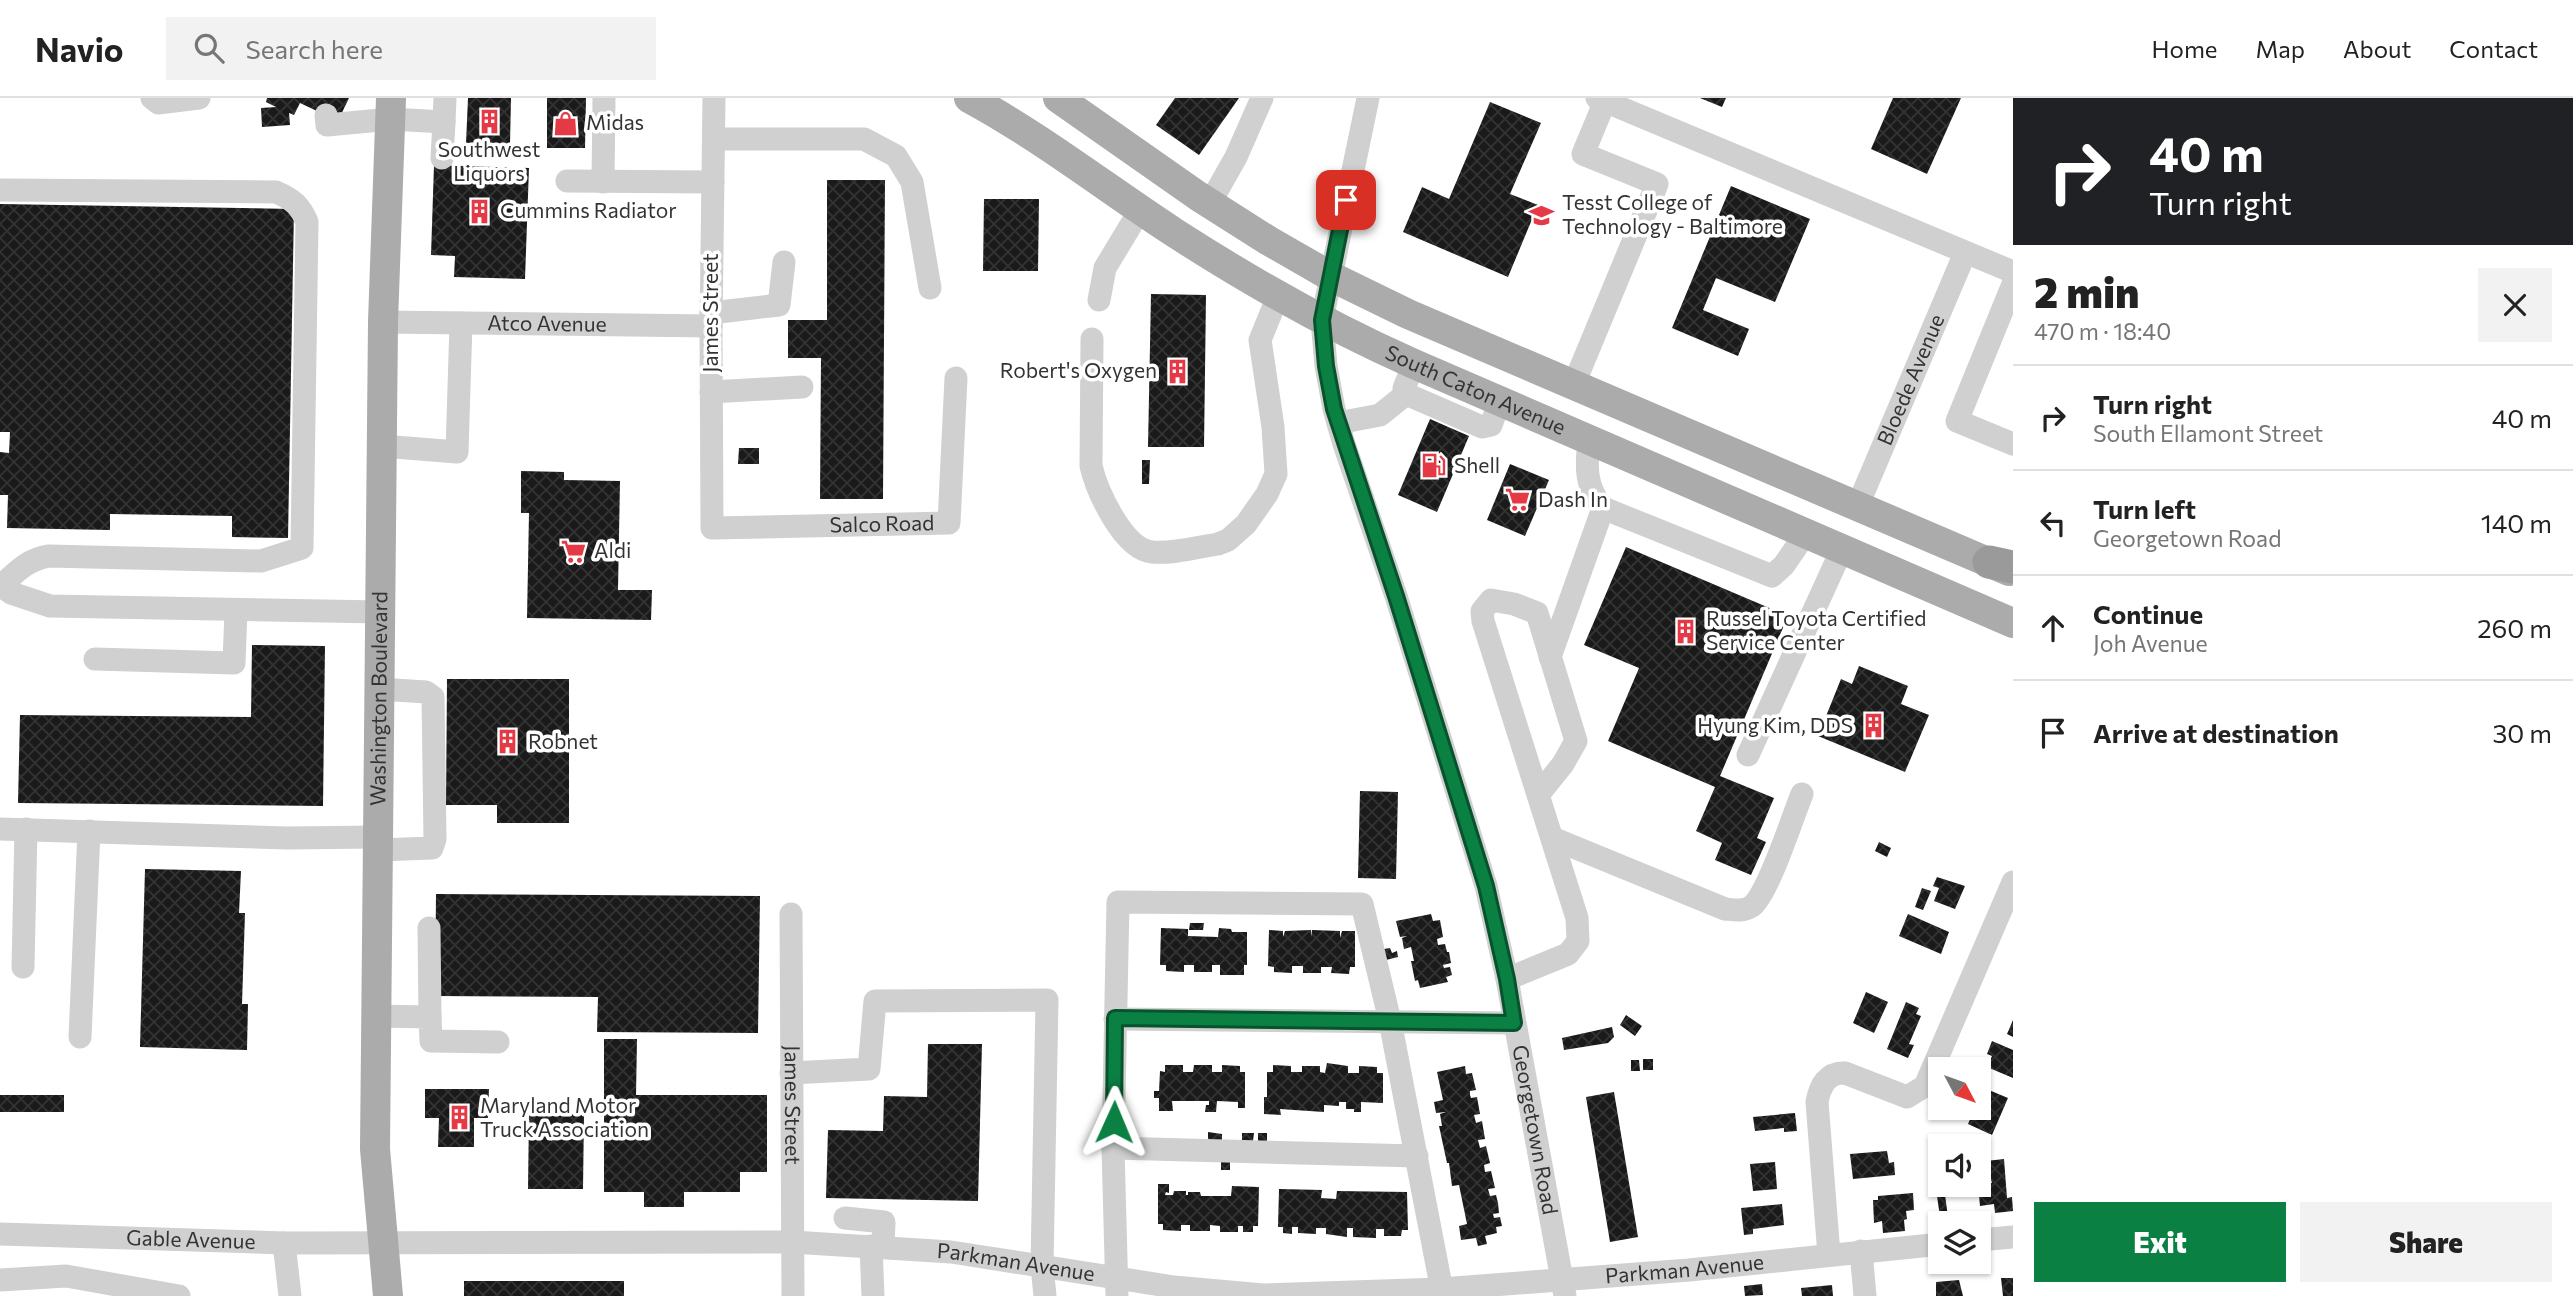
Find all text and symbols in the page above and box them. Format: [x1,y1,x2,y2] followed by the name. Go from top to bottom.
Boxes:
[166,17,656,80] search box
[35,28,124,69] text: Navio
[190,29,228,67] icon: search
[246,33,383,64] text: Search here
[2152,34,2218,63] text: Home
[2256,34,2305,63] text: Map
[2343,34,2411,63] text: About
[2449,34,2538,63] text: Contact
[475,107,503,135] building icon: Southwest Liquors
[552,109,580,137] shop icon: Midas
[586,109,644,134] place label: Midas
[2149,122,2264,182] text: 40 m
[2034,126,2125,217] icon: right
[438,136,540,185] place label: Southwest Liquors
[1316,170,1376,230] pin
[1327,181,1365,219] icon: arrive
[2149,182,2292,222] text: Turn right
[1562,189,1783,238] place label: Tesst College of Technology - Baltimore
[466,197,494,225] building icon: Cummins Radiator
[500,197,677,222] place label: Cummins Radiator
[1528,201,1556,229] school or university icon: Tesst College of Technology - Baltimore
[697,253,722,373] street label: James Street
[2034,265,2140,317] text: 2 min
[2478,268,2552,342] button: close
[487,309,607,336] street label: Atco Avenue
[1871,310,1949,448] street label: Bloede Avenue
[2034,317,2171,345] text: 470 m · 18:40
[1382,339,1570,439] street label: South Caton Avenue
[1000,357,1157,382] place label: Robert's Oxygen
[1163,357,1191,385] building icon: Robert's Oxygen
[2093,388,2212,419] text: Turn right
[2034,399,2072,437] icon: right
[2492,402,2552,433] text: 40 m
[2093,419,2323,447] text: South Ellamont Street
[1420,452,1448,480] fuel station icon: Shell
[1454,452,1500,477] place label: Shell
[1504,486,1532,514] supermarket icon: Dash In
[1538,486,1608,511] place label: Dash In
[2093,493,2196,524] text: Turn left
[2034,504,2072,542] icon: left
[2481,507,2552,538] text: 140 m
[829,509,935,537] street label: Salco Road
[2093,524,2281,552] text: Georgetown Road
[560,537,588,565] supermarket icon: Aldi
[594,537,631,562] place label: Aldi
[364,591,391,806] street label: Washington Boulevard
[2093,598,2203,629] text: Continue
[1706,605,1926,654] place label: Russel Toyota Certified Service Center
[2034,609,2072,647] icon: ahead
[2477,612,2552,643] text: 260 m
[1672,617,1700,645] building icon: Russel Toyota Certified Service Center
[2093,629,2208,657] text: Joh Avenue
[1697,712,1853,737] place label: Hyung Kim, DDS
[1859,712,1887,740] building icon: Hyung Kim, DDS
[2034,714,2072,752] icon: arrive
[2093,717,2339,748] text: Arrive at destination
[2493,717,2552,748] text: 30 m
[494,728,522,756] building icon: Robnet
[528,728,598,753] place label: Robnet
[1508,1043,1564,1217] street label: Georgetown Road
[781,1045,806,1165] street label: James Street
[1928,1057,1992,1120] north arrow
[1928,1057,1991,1274] map controls
[1077,1085,1151,1159] position arrow
[480,1092,649,1141] place label: Maryland Motor Truck Association
[446,1104,474,1132] building icon: Maryland Motor Truck Association
[1928,1134,1991,1197] button: sound
[2034,1202,2286,1282] button: Exit
[2300,1202,2552,1282] button: Share
[1928,1211,1991,1274] button: layers
[126,1224,256,1253] street label: Gable Avenue
[936,1237,1097,1285] street label: Parkman Avenue
[1604,1248,1765,1287] street label: Parkman Avenue

